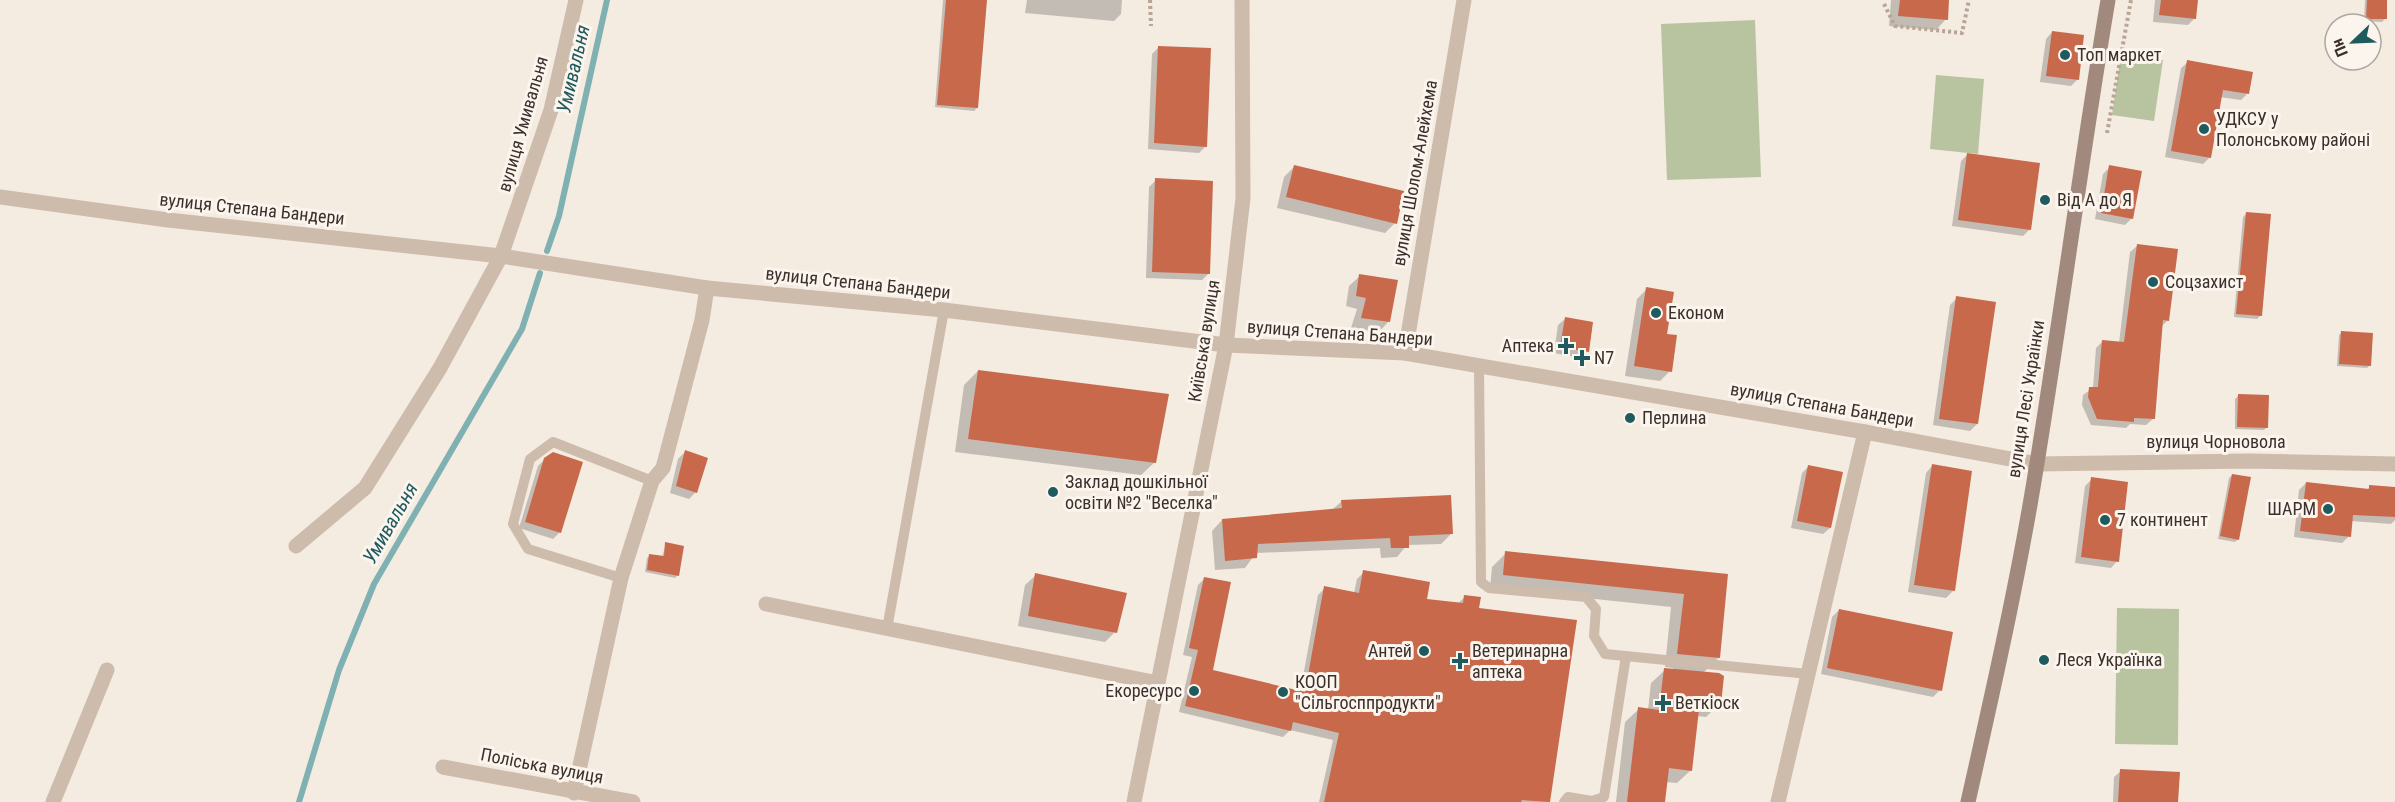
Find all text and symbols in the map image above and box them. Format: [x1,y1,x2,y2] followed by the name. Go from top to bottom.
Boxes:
[2323,12,2383,72] north arrow
[551,23,595,115] water label: Умивальня
[2327,36,2352,60] text: Пн
[2077,44,2162,65] place label: Топ маркет
[2058,48,2072,62] marker: Топ маркет
[493,54,552,194] street label: вулиця Умивальня
[1388,78,1441,268] street label: вулиця Шолом-Алейхема
[2216,108,2370,150] place label: УДКСУ у Полонському районi
[2197,122,2211,136] marker: УДКСУ у Полонському районi
[159,188,346,229] street label: вулиця Степана Бандери
[2057,189,2132,210] place label: Від А до Я
[2038,193,2052,207] marker: Від А до Я
[765,262,952,303] street label: вулиця Степана Бандери
[2165,271,2244,292] place label: Соцзахист
[2146,275,2160,289] marker: Соцзахист
[1183,278,1224,403] street label: Київська вулиця
[1668,302,1724,323] place label: Економ
[1649,306,1663,320] marker: Економ
[1247,316,1434,349] street label: вулиця Степана Бандери
[2003,319,2048,479] street label: вулиця Лесі Українки
[1502,335,1554,356] place label: Аптека
[1559,339,1573,353] marker: Аптека
[1594,347,1614,368] place label: N7
[1575,351,1589,365] marker: N7
[1729,378,1915,431] street label: вулиця Степана Бандери
[1642,407,1707,428] place label: Перлина
[1623,411,1637,425] marker: Перлина
[2146,431,2286,452] street label: вулиця Чорновола
[1065,471,1218,513] place label: Заклад дошкільної освіти №2 "Веселка"
[357,478,423,568] water label: Умивальня
[1046,485,1060,499] marker: Заклад дошкільної освіти №2 "Веселка"
[2267,498,2316,519] place label: ШАРМ
[2321,502,2335,516] marker: ШАРМ
[2117,509,2208,530] place label: 7 континент
[2098,513,2112,527] marker: 7 континент
[1368,640,1412,661] place label: Антей
[1472,640,1568,682] place label: Ветеринарна аптека
[1417,644,1431,658] marker: Антей
[2056,649,2162,670] place label: Леся Українка
[2037,653,2051,667] marker: Леся Українка
[1453,654,1467,668] marker: Ветеринарна аптека
[1295,671,1441,713] place label: КООП "Сільгосппродукти"
[1105,680,1182,701] place label: Екоресурс
[1187,684,1201,698] marker: Екоресурс
[1276,685,1290,699] marker: КООП "Сільгосппродукти"
[1675,692,1740,713] place label: Веткіоск
[1656,696,1670,710] marker: Веткіоск
[479,743,605,788] street label: Поліська вулиця

